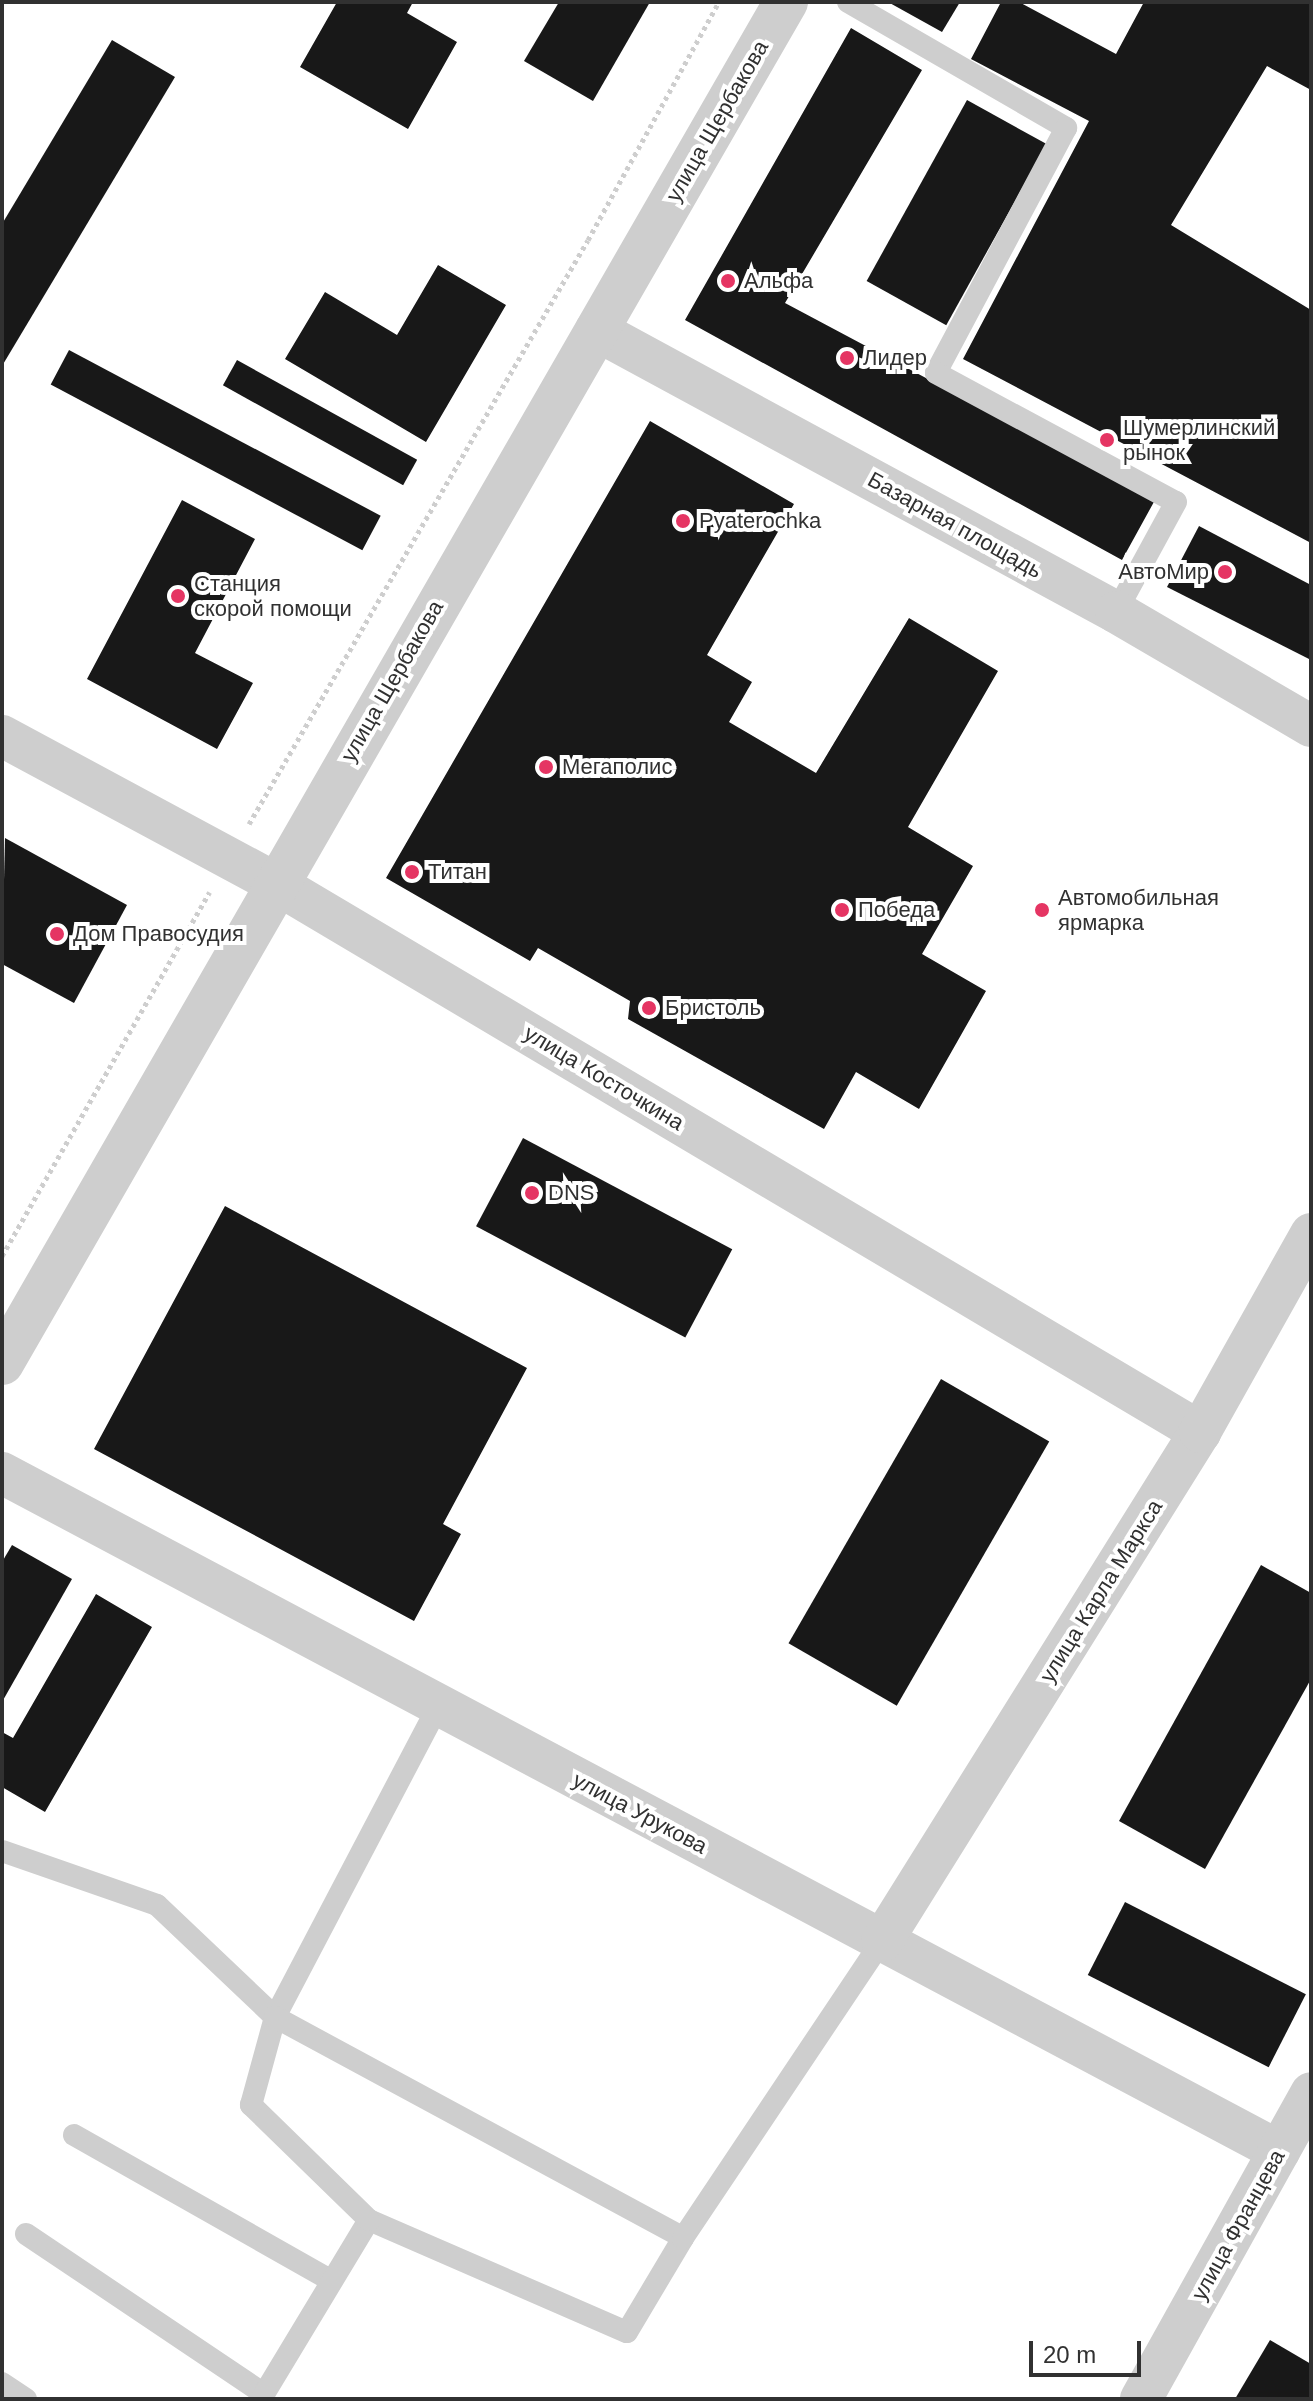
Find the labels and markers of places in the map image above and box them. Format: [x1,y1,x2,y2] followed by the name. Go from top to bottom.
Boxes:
[744,268,813,294] place label: Альфа
[719,272,737,290] marker: Альфа
[863,345,927,371] place label: Лидер
[838,349,856,367] marker: Лидер
[1123,414,1275,466] place label: Шумерлинский рынок
[1098,431,1116,449] marker: Шумерлинский рынок
[699,508,821,534] place label: Pyaterochka
[674,512,692,530] marker: Pyaterochka
[1118,559,1209,585] place label: АвтоМир
[1216,563,1234,581] marker: АвтоМир
[194,570,352,622] place label: Станция скорой помощи
[169,587,187,605] marker: Станция скорой помощи
[562,754,672,780] place label: Мегаполис
[537,758,555,776] marker: Мегаполис
[428,859,487,885] place label: Титан
[403,863,421,881] marker: Титан
[1058,884,1219,936] place label: Автомобильная ярмарка
[858,897,935,923] place label: Победа
[833,901,851,919] marker: Победа
[1033,901,1051,919] marker: Автомобильная ярмарка
[73,921,244,947] place label: Дом Правосудия
[48,925,66,943] marker: Дом Правосудия
[665,995,761,1021] place label: Бристоль
[640,999,658,1017] marker: Бристоль
[548,1180,594,1206] place label: DNS
[523,1184,541,1202] marker: DNS

